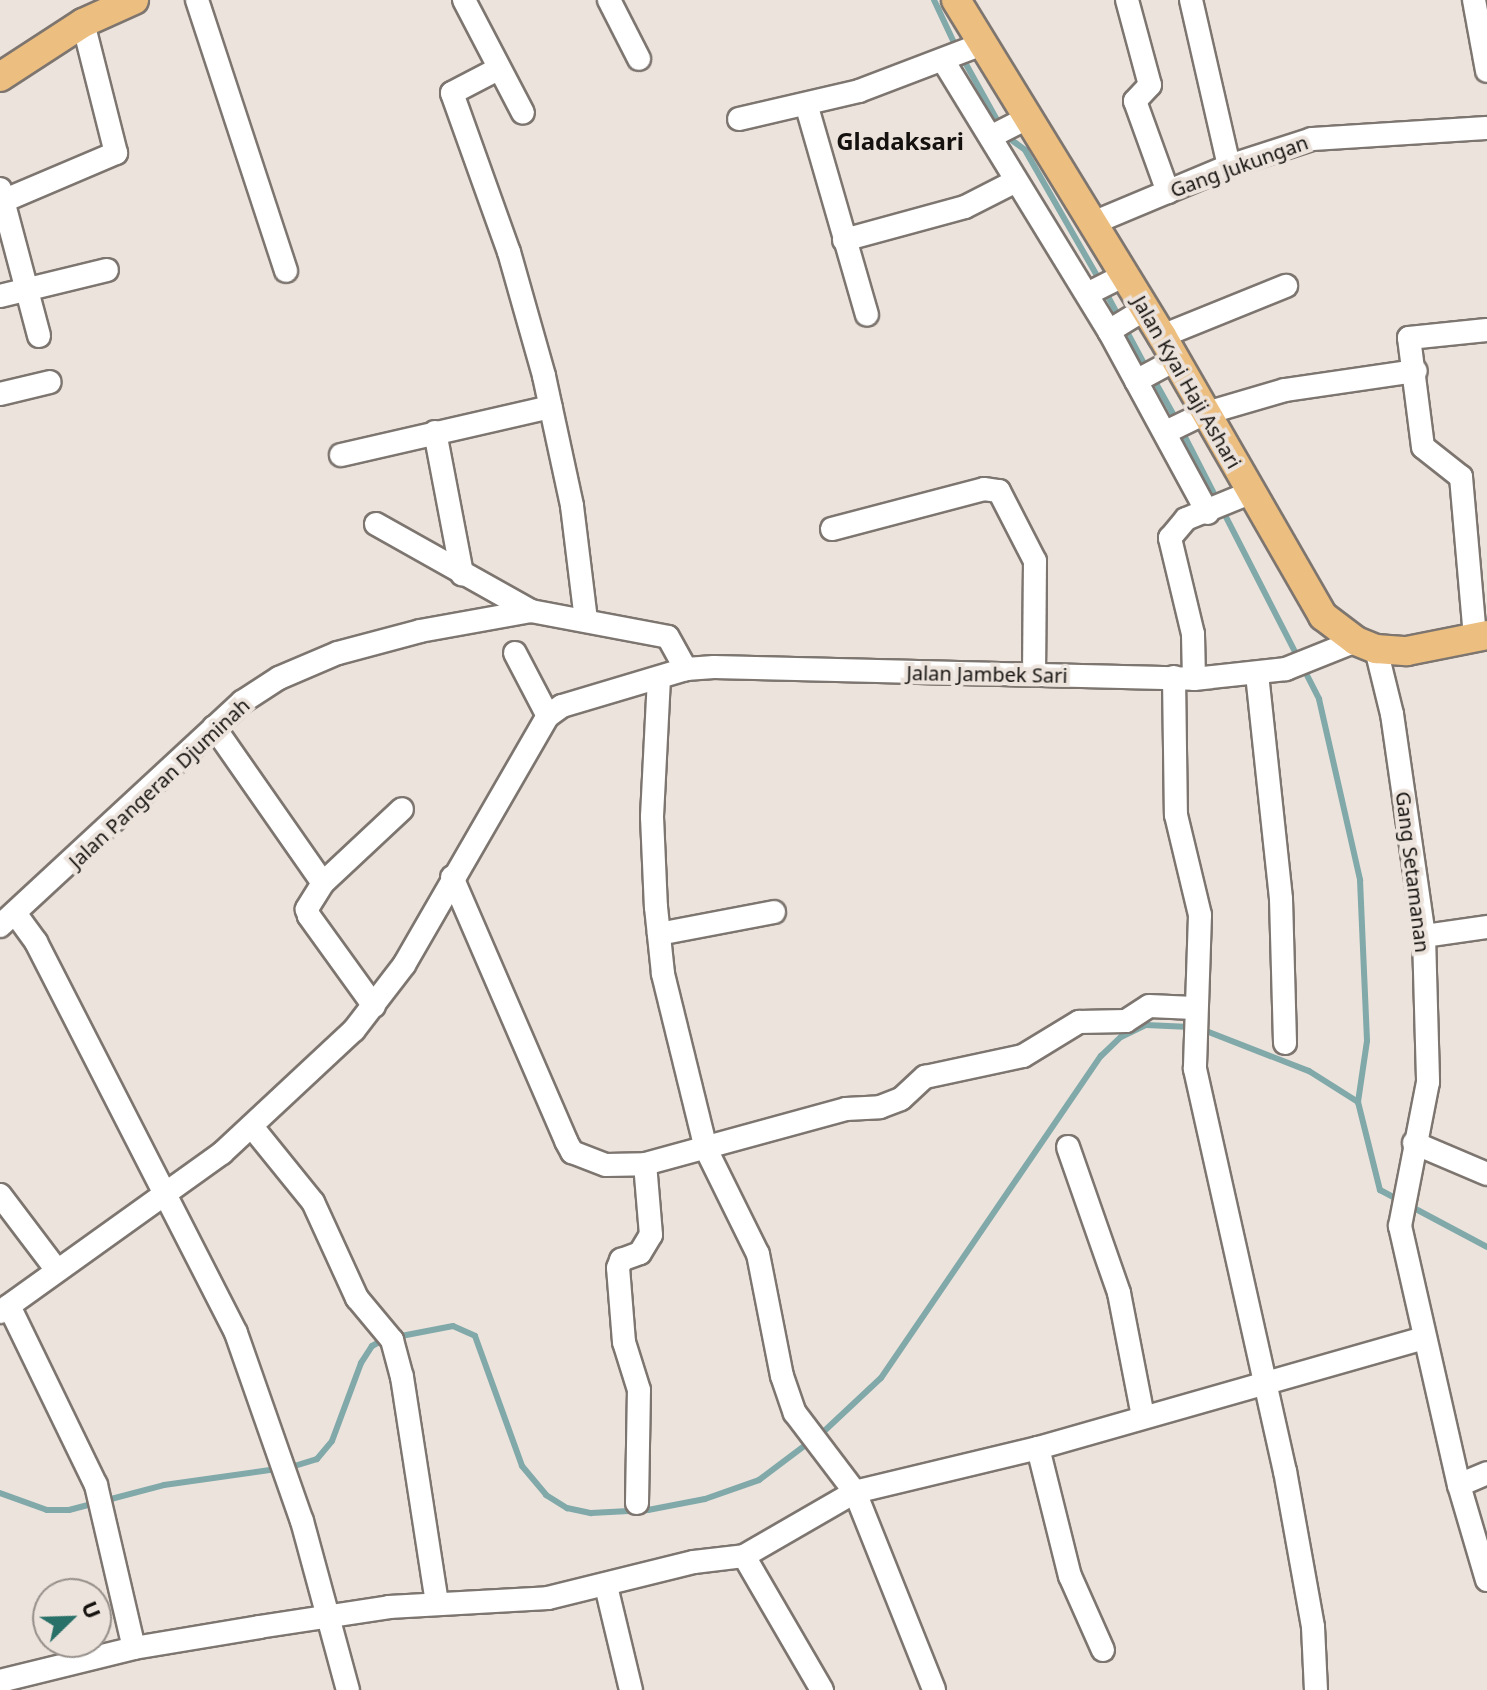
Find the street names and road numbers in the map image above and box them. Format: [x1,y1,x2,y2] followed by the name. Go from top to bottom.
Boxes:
[1167,130,1311,202] street label: Gang Jukungan
[1128,291,1246,473] street label: Jalan Kyai Haji Ashari
[906,661,1068,687] street label: Jalan Jambek Sari
[64,693,254,873] street label: Jalan Pangeran Djuminah
[1391,790,1435,954] street label: Gang Setamanan

